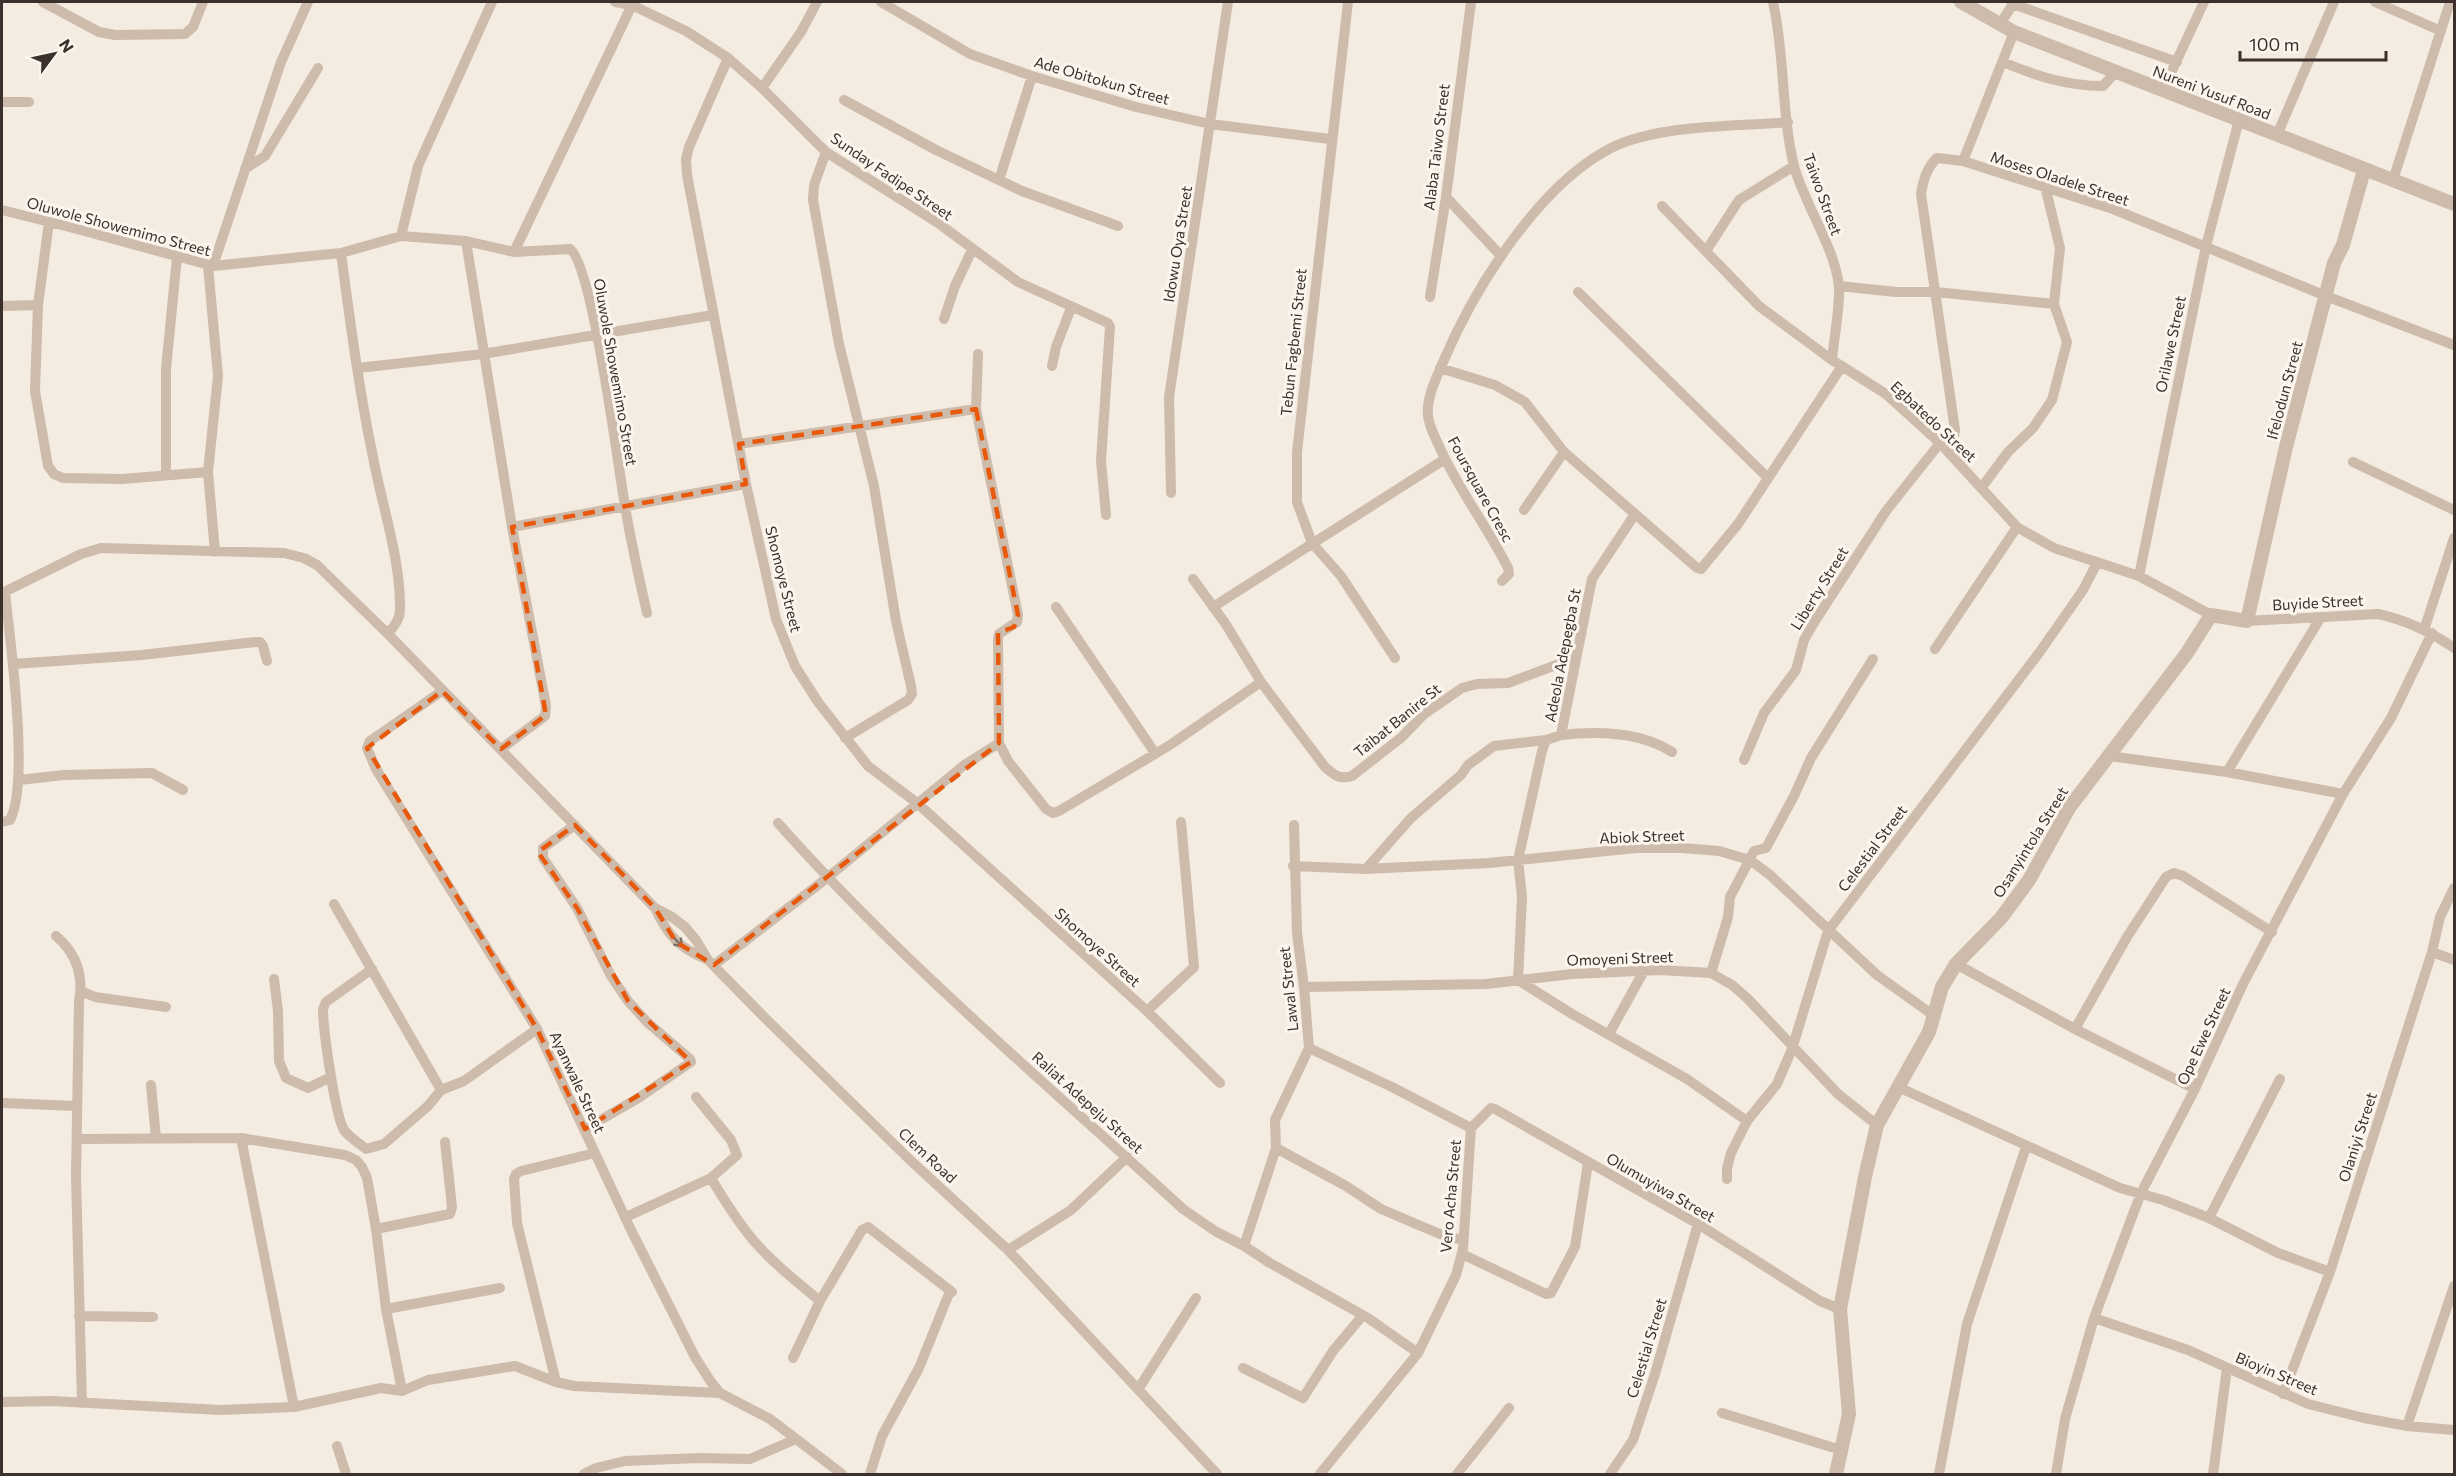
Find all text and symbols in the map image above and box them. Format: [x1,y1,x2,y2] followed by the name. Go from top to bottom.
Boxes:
[24,24,84,84] north arrow
[2240,24,2386,62] scale bar
[2249,33,2299,55] text: 100 m
[56,35,78,56] text: N
[1032,52,1172,108] street label: Ade Obitokun Street
[2150,61,2274,123] street label: Nureni Yusuf Road
[1419,83,1453,211] street label: Alaba Taiwo Street
[827,128,957,224] street label: Sunday Fadipe Street
[1988,147,2132,209] street label: Moses Oladele Street
[1800,151,1846,237] street label: Taiwo Street
[1159,184,1195,304] street label: Idowu Oya Street
[25,193,213,259] street label: Oluwole Showemimo Street
[1276,267,1310,417] street label: Tebun Fagbemi Street
[591,277,641,467] street label: Oluwole Showemimo Street
[2151,294,2189,394] street label: Orilawe Street
[2262,339,2306,441] street label: Ifelodun Street
[1887,377,1981,465] street label: Egbatedo Street
[1445,433,1517,545] street label: Foursquare Cresc
[762,524,806,634] street label: Shomoye Street
[1786,543,1852,633] street label: Liberty Street
[1540,587,1584,723] street label: Adeola Adepegba St
[2272,591,2364,613] street label: Buyide Street
[1350,679,1444,761] street label: Taibat Banire St
[1989,783,2071,901] street label: Osanyintola Street
[1834,801,1910,895] street label: Celestial Street
[1599,826,1685,846] street label: Abiok Street
[1052,904,1144,990] street label: Shomoye Street
[669,933,683,948] one-way arrow
[1275,946,1301,1032] street label: Lawal Street
[1566,947,1674,969] street label: Omoyeni Street
[2173,984,2233,1088] street label: Ope Ewe Street
[547,1028,609,1136] street label: Ayanwale Street
[1029,1047,1147,1157] street label: Raliat Adepeju Street
[2334,1090,2380,1184] street label: Olaniyi Street
[895,1124,961,1186] street label: Clem Road
[1436,1138,1464,1254] street label: Vero Acha Street
[1603,1149,1719,1225] street label: Olumuyiwa Street
[1622,1296,1670,1400] street label: Celestial Street
[2233,1348,2321,1398] street label: Bioyin Street

